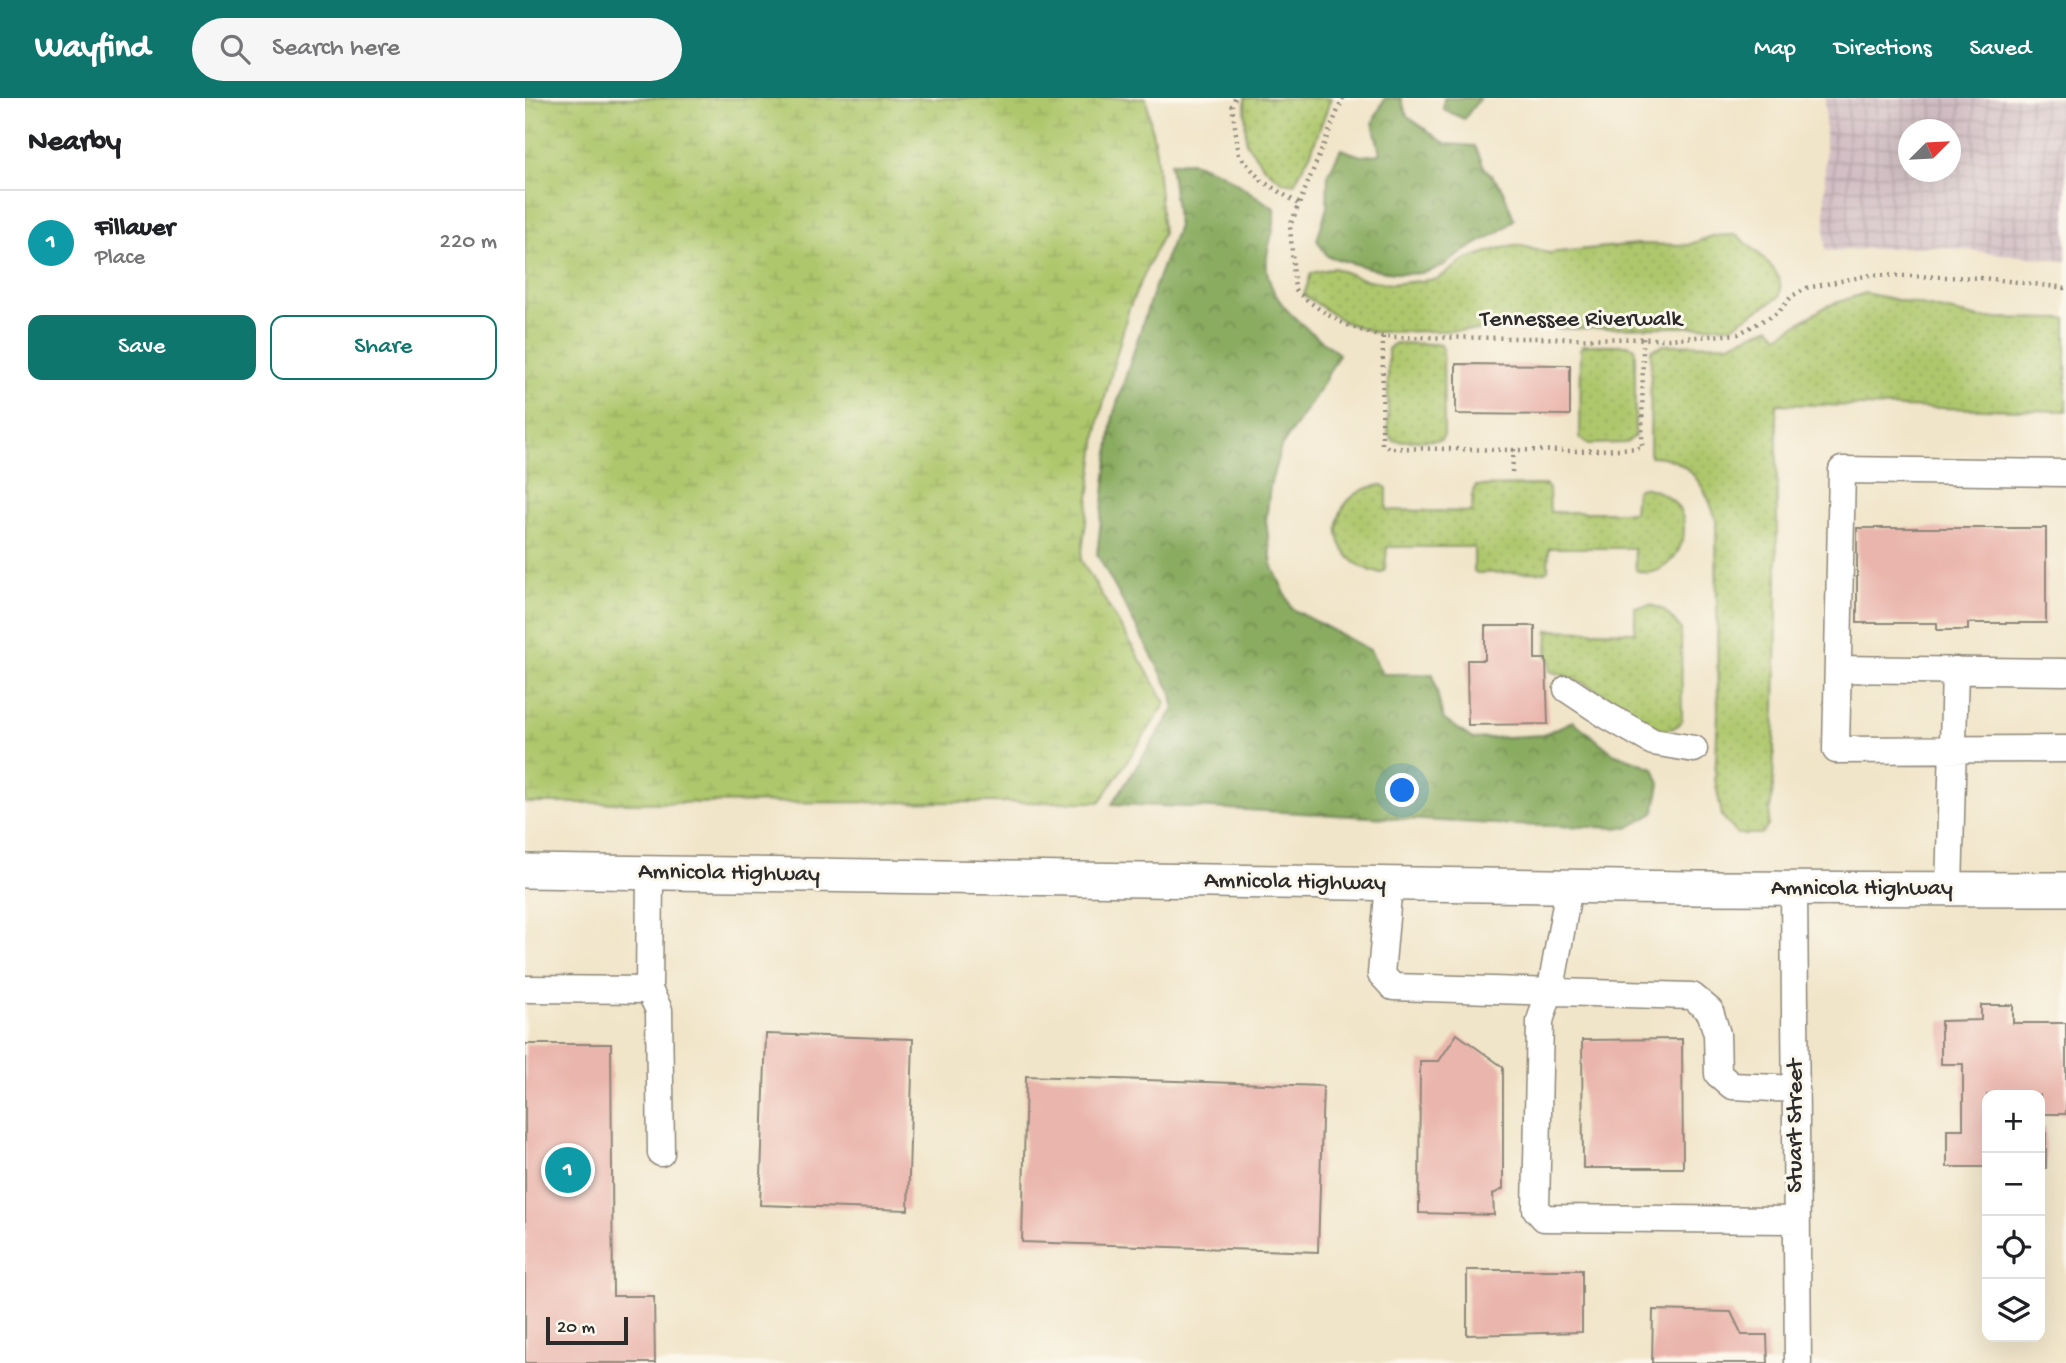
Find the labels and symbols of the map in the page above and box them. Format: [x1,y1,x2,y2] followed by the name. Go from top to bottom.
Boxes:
[1898,119,1961,182] north arrow
[1478,306,1684,335] street label: Tennessee Riverwalk
[1385,773,1419,807] your location
[638,858,820,890] street label: Amnicola Highway
[1204,867,1386,899] street label: Amnicola Highway
[1771,875,1953,904] street label: Amnicola Highway
[1782,1057,1811,1193] street label: Stuart Street
[545,1144,591,1196] pin: 1
[546,1314,628,1346] scale bar

